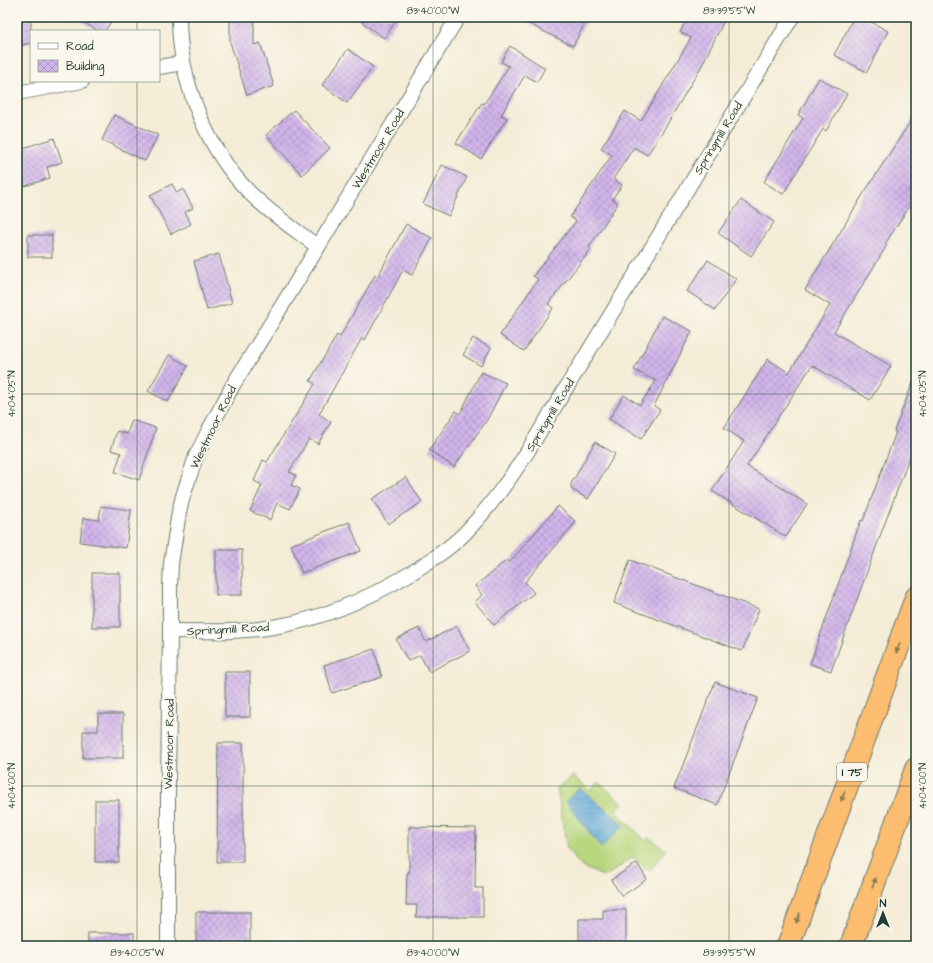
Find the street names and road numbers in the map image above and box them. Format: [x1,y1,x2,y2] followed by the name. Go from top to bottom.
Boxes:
[690,99,748,178] street label: Springmill Road
[348,106,409,192] street label: Westmoor Road
[522,376,580,455] street label: Springmill Road
[186,383,241,472] street label: Westmoor Road
[186,619,270,641] street label: Springmill Road
[160,699,179,789] street label: Westmoor Road
[837,763,867,781] road number: I 75

